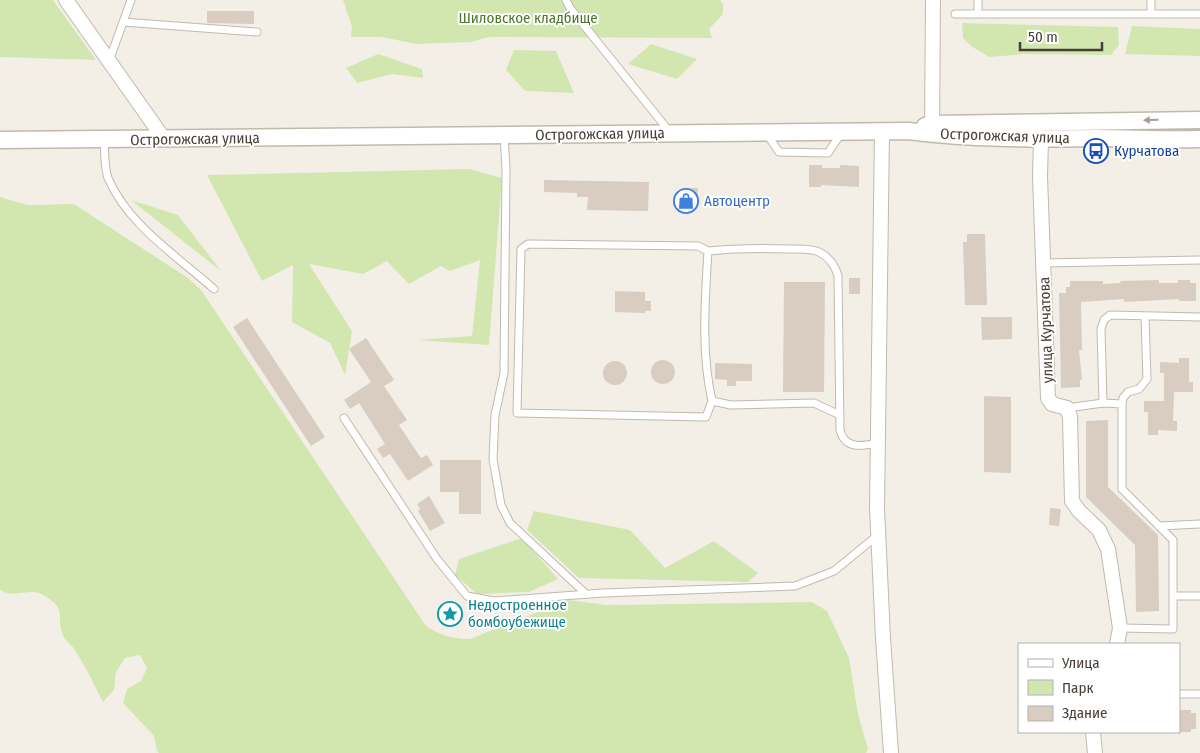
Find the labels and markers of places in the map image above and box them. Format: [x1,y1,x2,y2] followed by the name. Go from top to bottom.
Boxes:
[1083,138,1109,164] bus stop icon: Курчатова
[1114,142,1179,160] place label: Курчатова
[673,188,699,214] shop icon: Автоцентр
[704,192,770,210] place label: Автоцентр
[468,596,567,631] place label: Недостроенное бомбоубежище
[437,601,463,627] place icon: Недостроенное бомбоубежище

